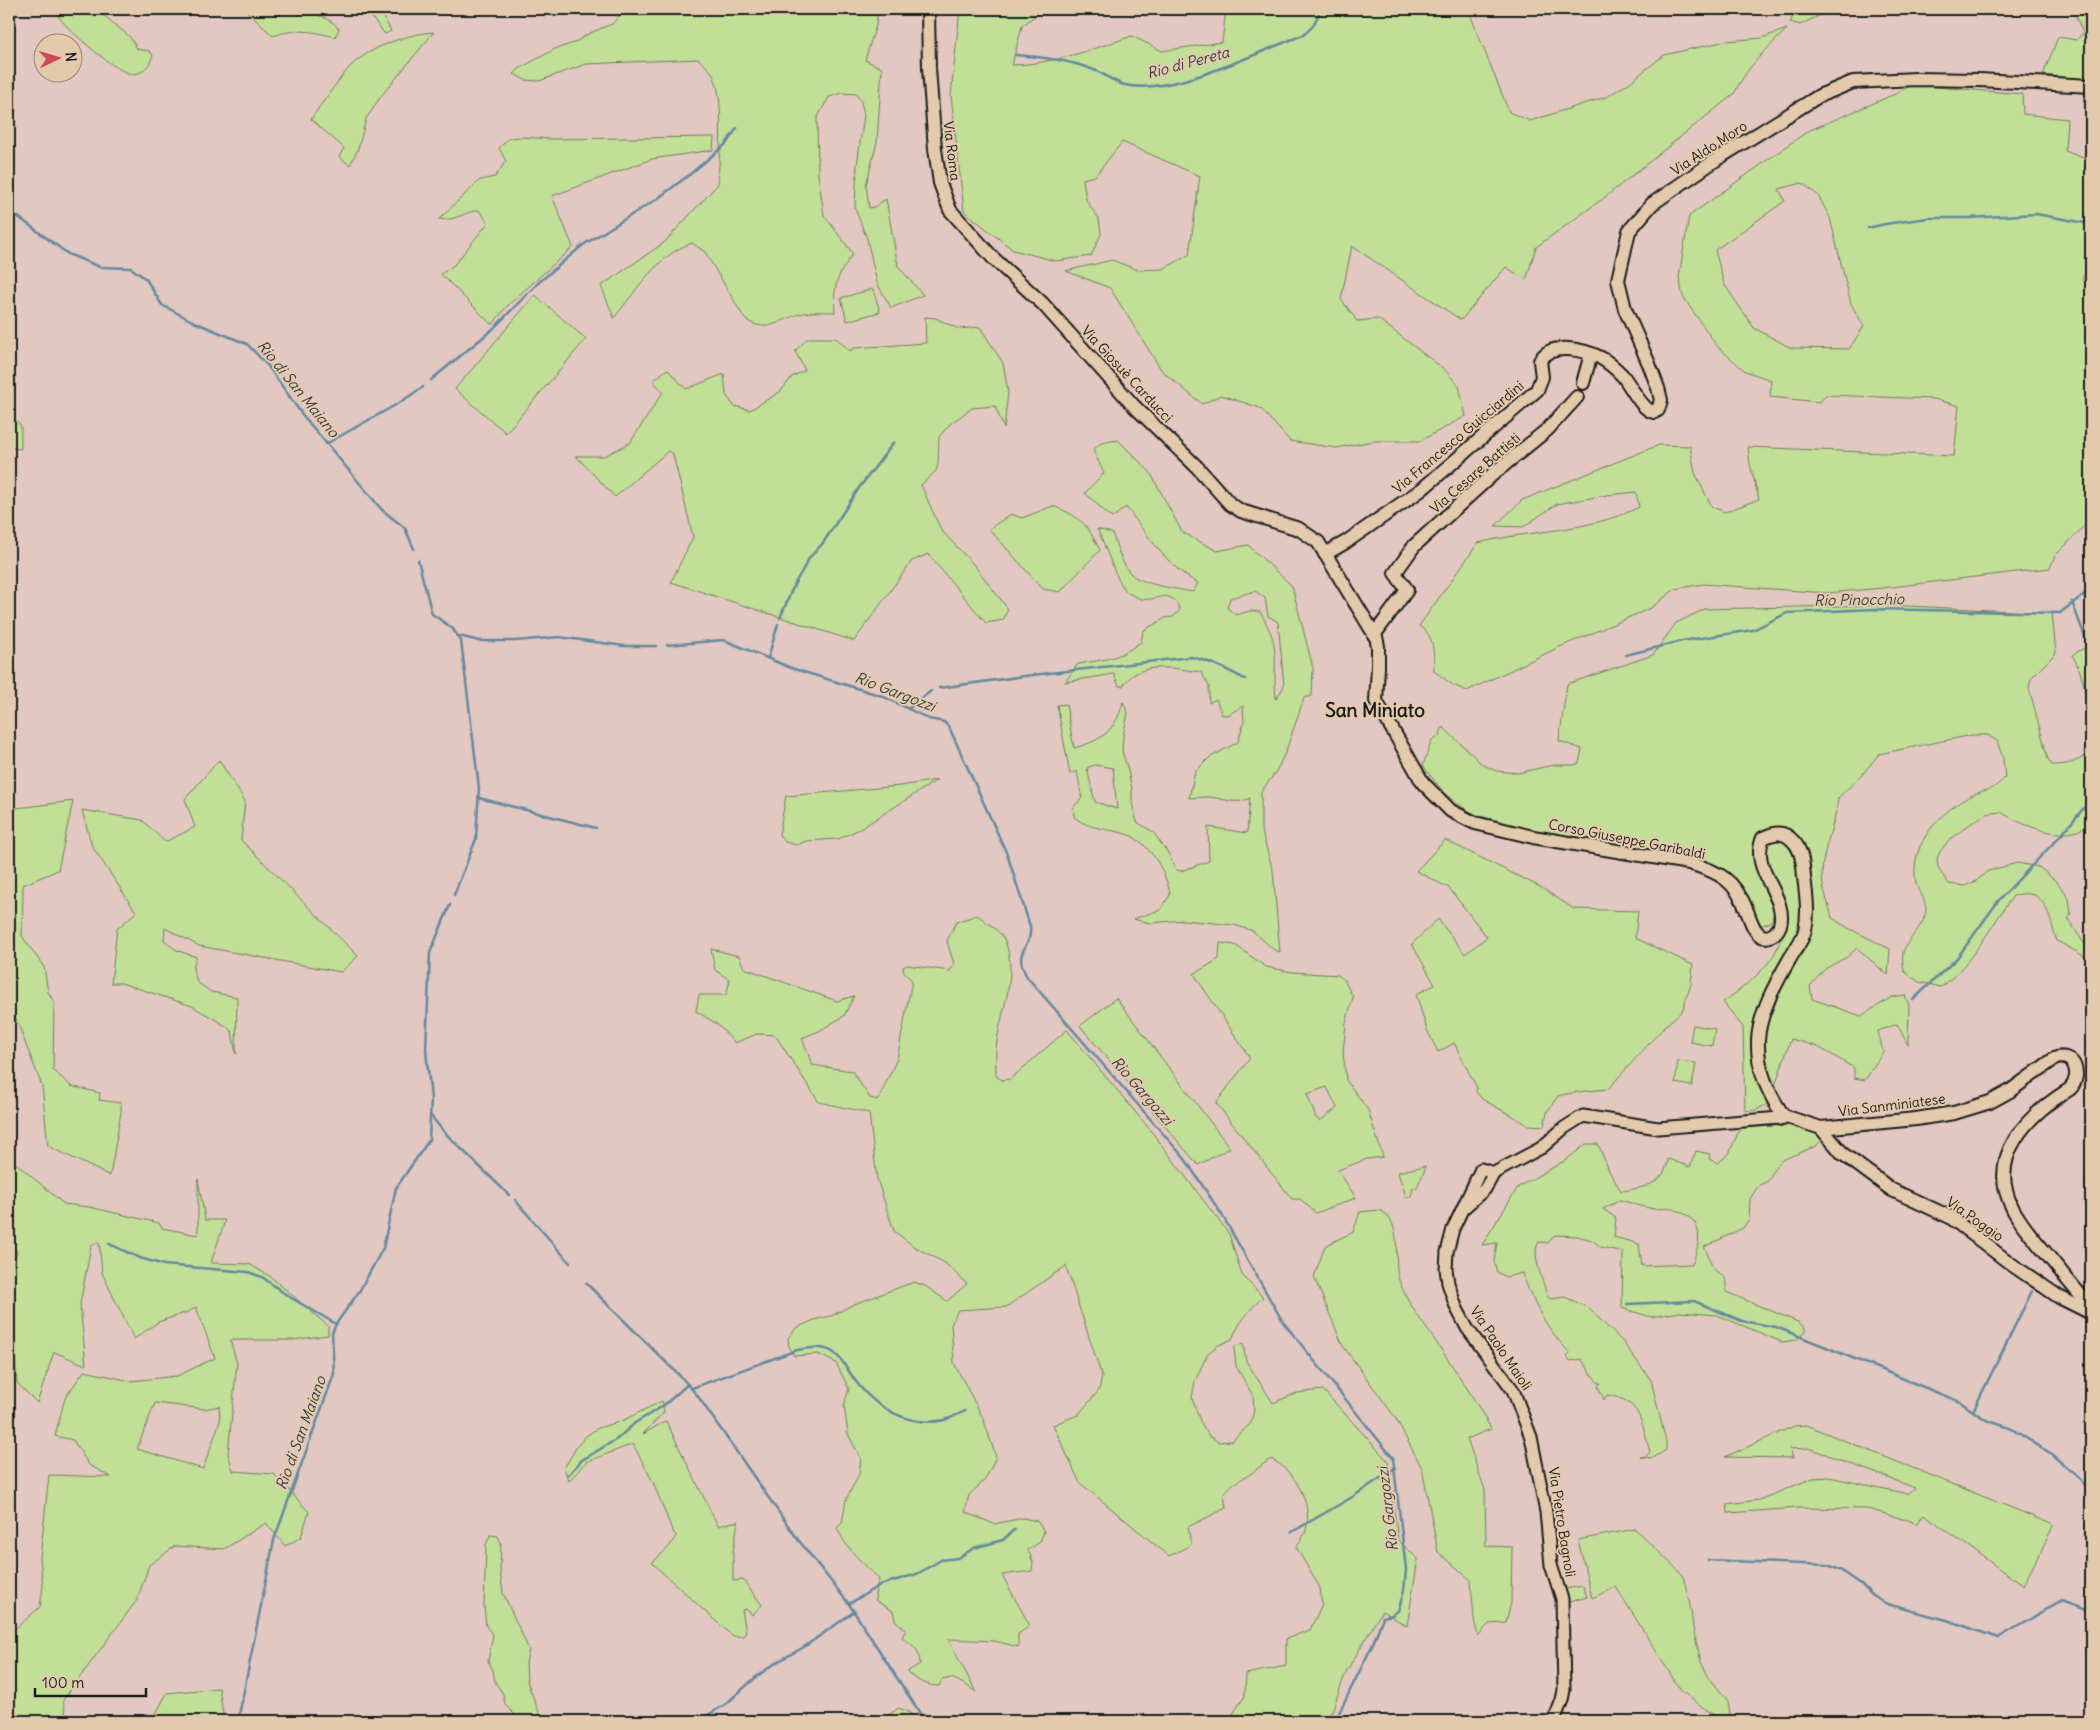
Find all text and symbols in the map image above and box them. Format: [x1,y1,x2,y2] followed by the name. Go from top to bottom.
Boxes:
[32,32,82,82] north arrow
[1145,42,1233,83] water label: Rio di Pereta
[62,51,80,62] text: N
[1667,117,1751,179] street label: Via Aldo Moro
[939,120,965,182] street label: Via Roma
[1077,322,1177,426] street label: Via Giosuè Carducci
[253,336,344,442] water label: Rio di San Maiano
[1389,377,1527,497] street label: Via Francesco Guicciardini
[1426,429,1524,517] street label: Via Cesare Battisti
[1814,589,1906,610] water label: Rio Pinocchio
[852,667,940,716] water label: Rio Gargozzi
[1325,698,1425,722] district label: San Miniato
[1547,815,1707,863] street label: Corso Giuseppe Garibaldi
[1107,1052,1178,1130] water label: Rio Gargozzi
[1837,1089,1947,1121] street label: Via Sanminiatese
[1943,1193,2007,1245] street label: Via Poggio
[1466,1302,1536,1394] street label: Via Paolo Maioli
[271,1372,330,1492] water label: Rio di San Maiano
[1373,1464,1402,1552] water label: Rio Gargozzi
[1544,1466,1580,1578] street label: Via Pietro Bagnoli
[35,1665,146,1697] scale bar
[42,1673,84,1692] text: 100 m

